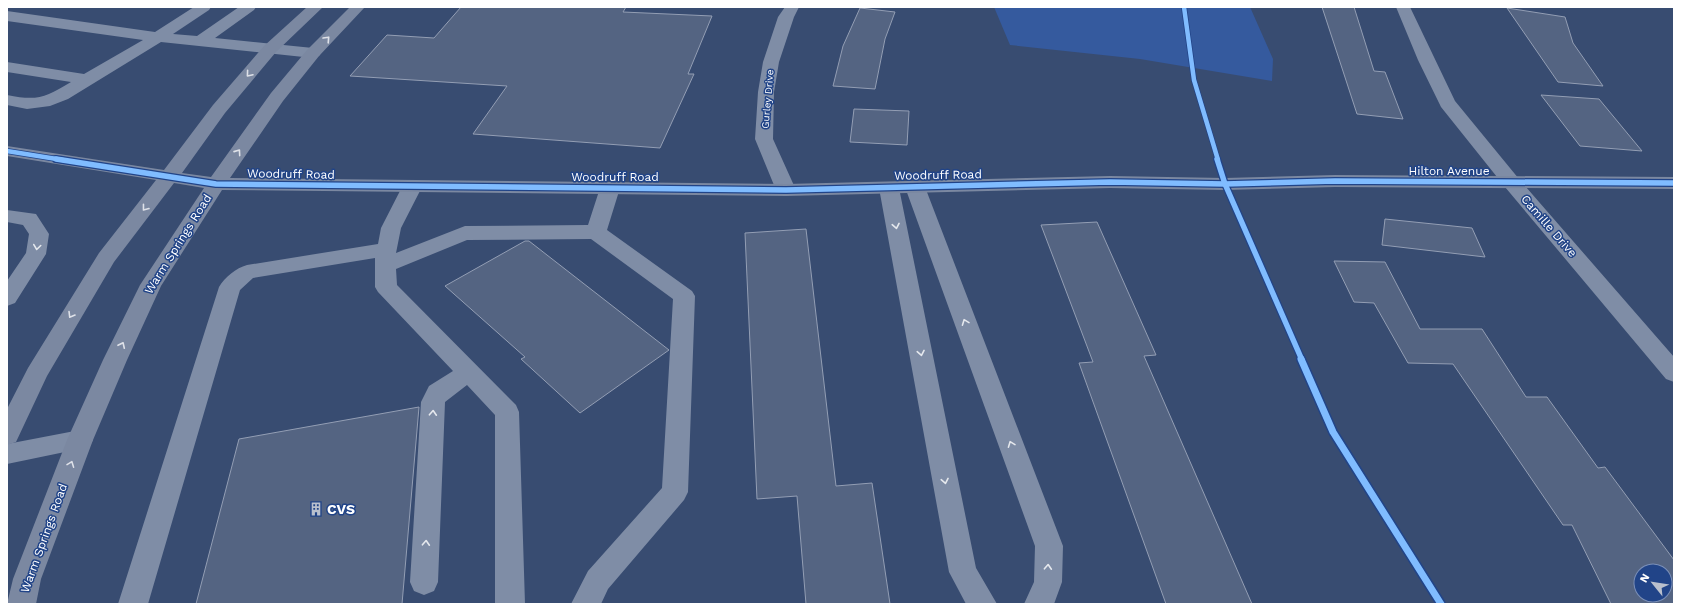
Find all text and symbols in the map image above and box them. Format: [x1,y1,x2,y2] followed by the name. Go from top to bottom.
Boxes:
[322,36,329,44] one-way arrow
[246,69,253,77] one-way arrow
[759,69,776,129] street label: Gurley Drive
[233,150,240,157] one-way arrow
[1408,164,1490,178] street label: Hilton Avenue
[247,166,335,182] street label: Woodruff Road
[894,167,982,183] street label: Woodruff Road
[571,170,659,184] street label: Woodruff Road
[142,192,214,296] street label: Warm Springs Road
[1518,192,1580,260] street label: Camille Drive
[143,203,150,210] one-way arrow
[891,223,900,229] one-way arrow
[33,244,42,250] one-way arrow
[69,311,76,318] one-way arrow
[962,318,970,325] one-way arrow
[117,341,125,349] one-way arrow
[916,350,924,357] one-way arrow
[429,410,437,416] one-way arrow
[1007,440,1016,447] one-way arrow
[66,460,74,467] one-way arrow
[941,478,949,484] one-way arrow
[18,482,70,594] street label: Warm Springs Road
[308,501,324,517] building icon: CVS
[327,501,355,517] place label: CVS
[422,540,431,546] one-way arrow
[1633,563,1673,603] north arrow
[1044,564,1053,570] one-way arrow
[1637,571,1652,585] text: N

